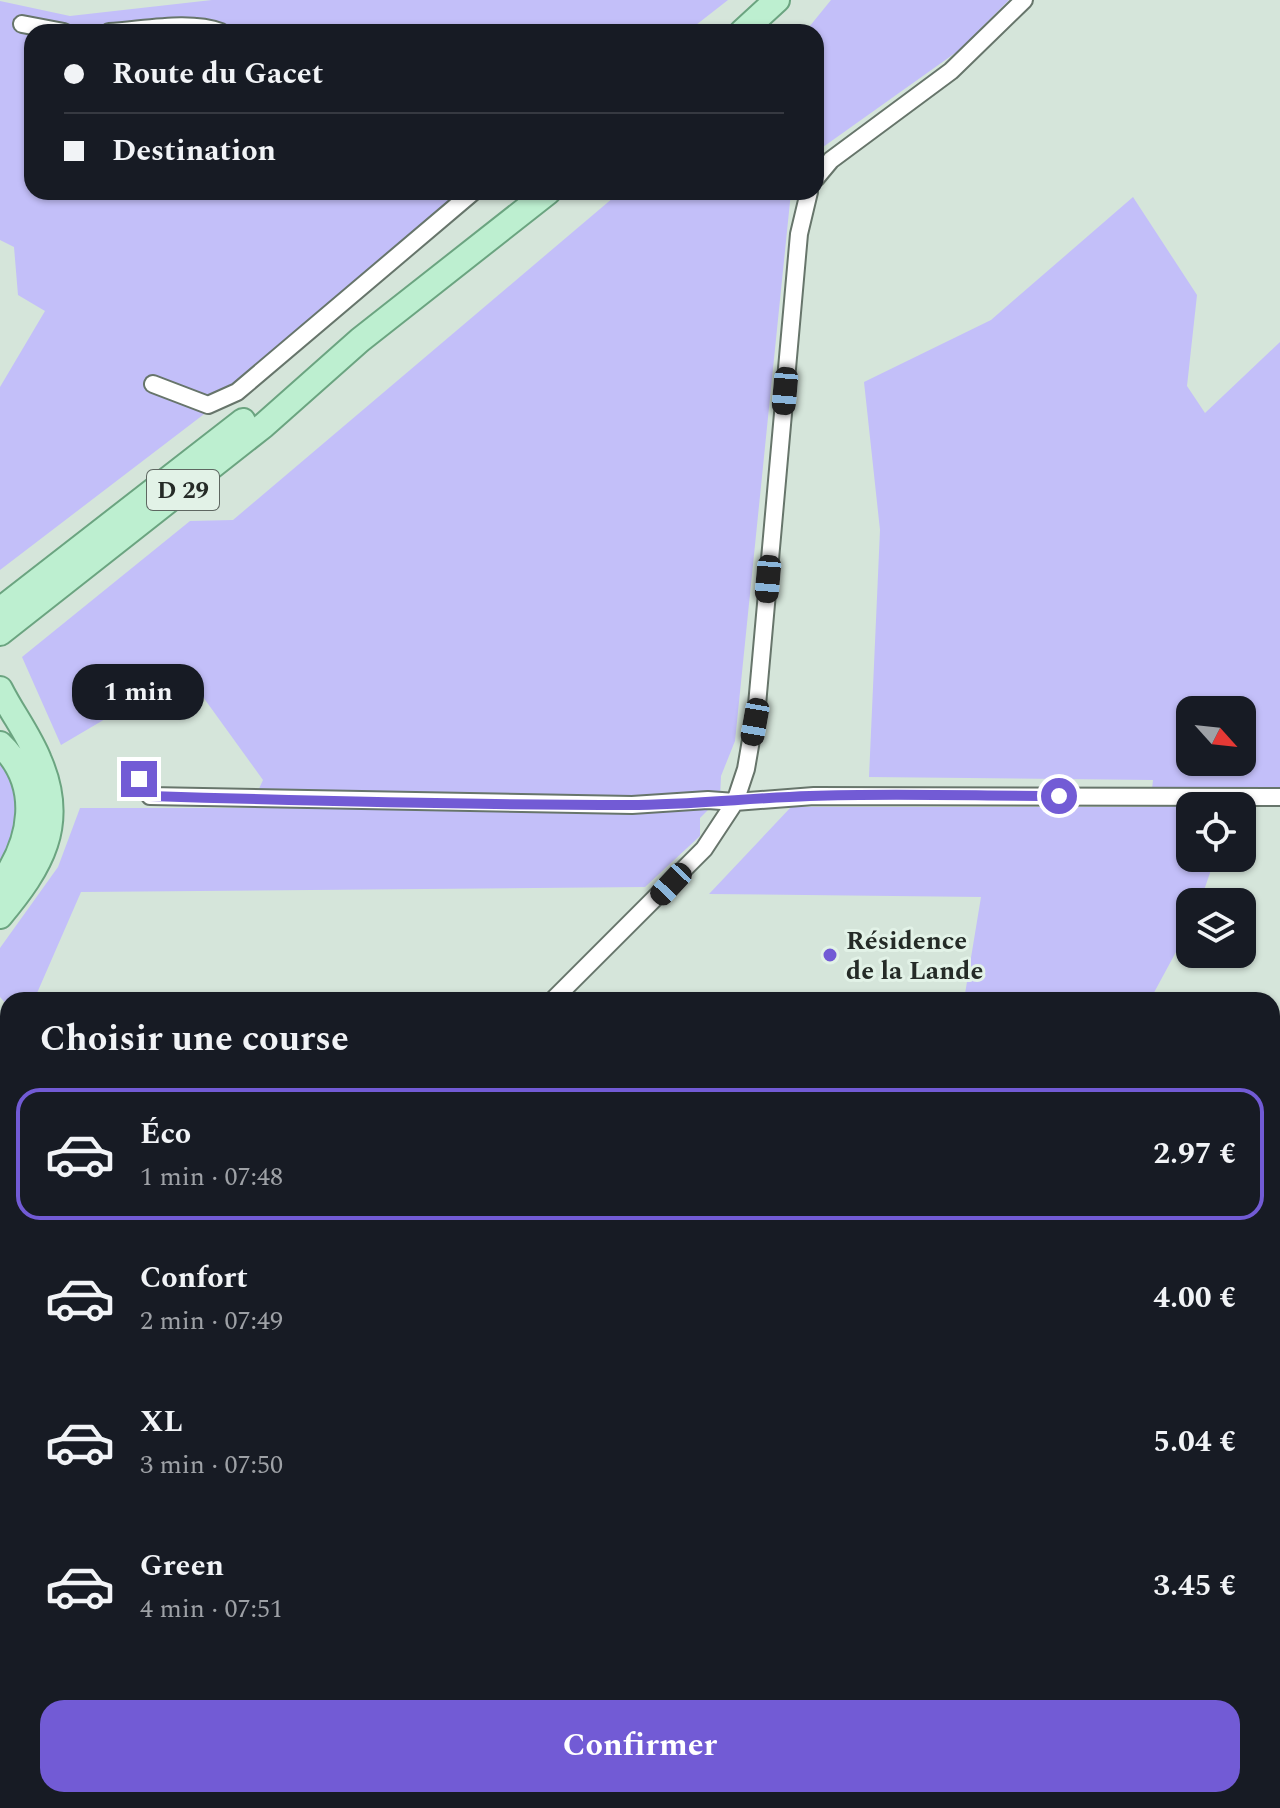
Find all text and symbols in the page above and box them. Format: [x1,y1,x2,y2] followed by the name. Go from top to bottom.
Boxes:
[112,51,323,97] text: Route du Gacet
[112,128,276,174] text: Destination
[771,366,799,416] car
[147,470,219,510] road number: D 29
[754,554,782,604] car
[73,663,205,719] callout: 1 min
[103,672,173,712] text: 1 min
[739,696,771,748] car
[1176,696,1256,776] north arrow
[1176,696,1256,968] map controls
[121,761,157,797] route end
[1041,778,1077,814] route start
[1176,792,1256,872] button: locate
[646,858,696,910] car
[1176,888,1256,968] button: layers
[846,921,983,991] place label: Résidence de la Lande
[821,946,839,964] marker: Résidence de la Lande
[40,1012,349,1067] text: Choisir une course
[140,1111,191,1157] text: Éco
[44,1118,116,1190] icon: car
[1153,1131,1236,1177] text: 2.97 €
[140,1157,283,1197] text: 1 min · 07:48
[140,1255,248,1301] text: Confort
[44,1262,116,1334] icon: car
[1153,1275,1236,1321] text: 4.00 €
[140,1301,283,1341] text: 2 min · 07:49
[140,1399,183,1445] text: XL
[44,1406,116,1478] icon: car
[1153,1419,1236,1465] text: 5.04 €
[140,1445,283,1485] text: 3 min · 07:50
[140,1543,224,1589] text: Green
[44,1550,116,1622] icon: car
[1153,1563,1236,1609] text: 3.45 €
[140,1589,283,1629] text: 4 min · 07:51
[40,1700,1240,1792] button: Confirmer

